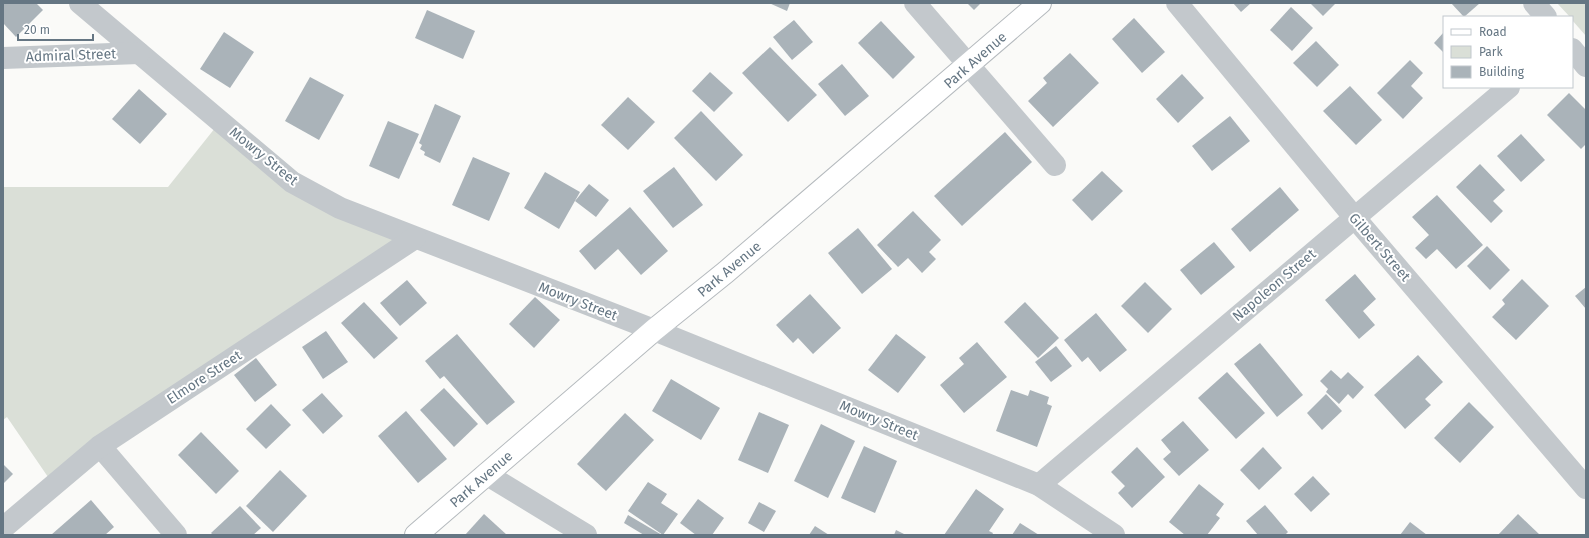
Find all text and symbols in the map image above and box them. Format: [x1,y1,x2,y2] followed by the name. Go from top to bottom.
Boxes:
[18,16,93,42] scale bar
[1443,16,1573,88] legend
[24,23,50,37] text: 20 m
[1479,25,1507,39] text: Road
[940,28,1010,92] street label: Park Avenue
[25,45,117,66] street label: Admiral Street
[1479,45,1503,59] text: Park
[1479,65,1525,79] text: Building
[226,124,302,190] street label: Mowry Street
[1345,210,1415,286] street label: Gilbert Street
[694,238,765,301] street label: Park Avenue
[1229,245,1320,325] street label: Napoleon Street
[536,279,621,325] street label: Mowry Street
[164,346,246,408] street label: Elmore Street
[837,397,921,444] street label: Mowry Street
[446,447,516,511] street label: Park Avenue

